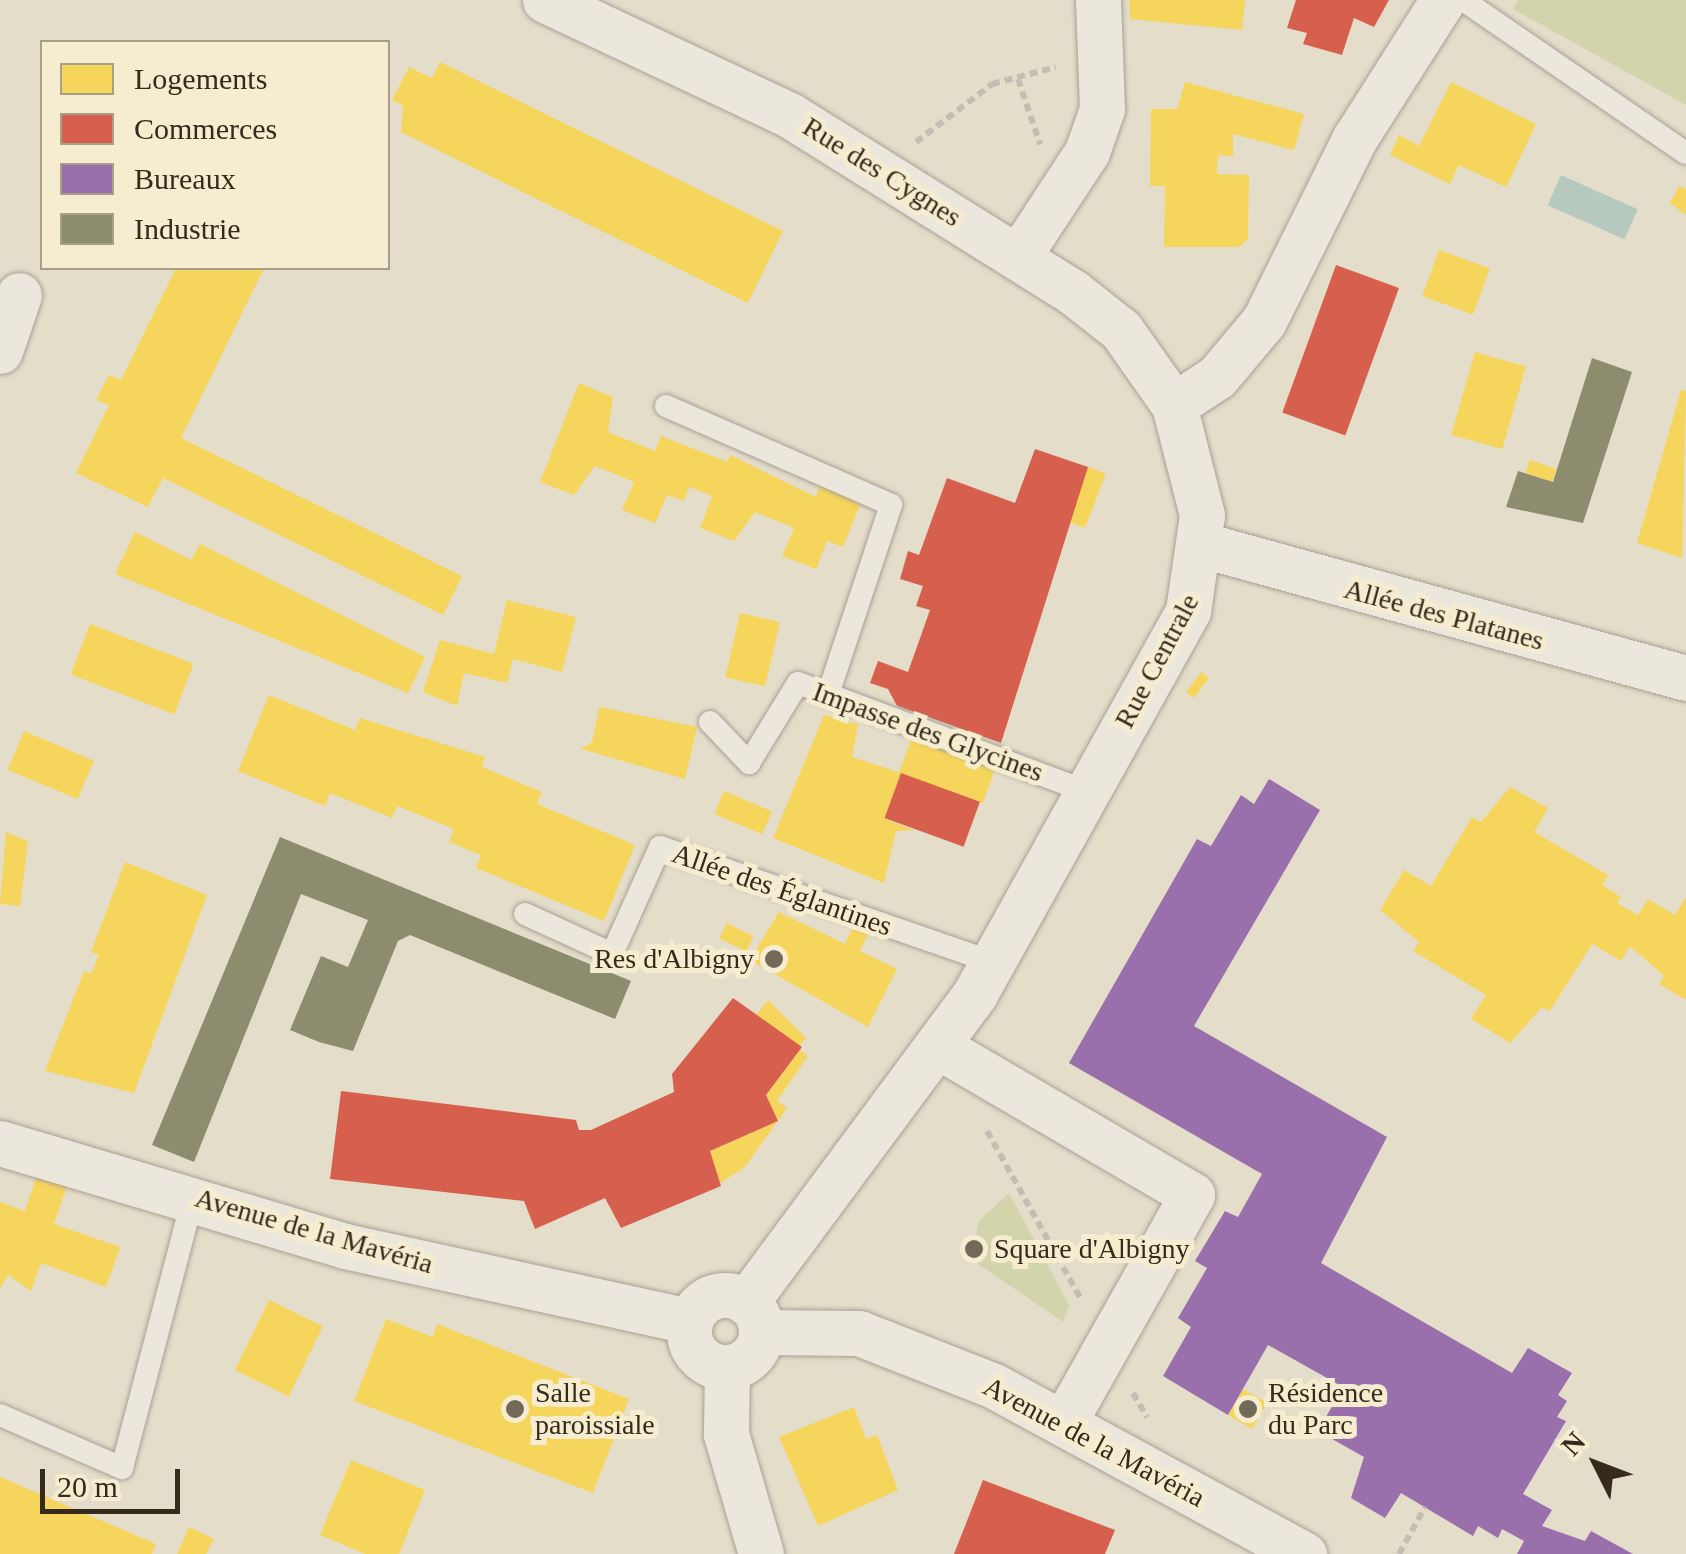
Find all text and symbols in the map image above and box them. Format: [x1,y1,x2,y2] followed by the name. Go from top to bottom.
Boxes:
[40,40,390,270] legend
[134,62,267,95] text: Logements
[797,110,967,234] street label: Rue des Cygnes
[134,112,277,145] text: Commerces
[134,162,236,195] text: Bureaux
[134,212,241,245] text: Industrie
[1341,572,1547,658] street label: Allée des Platanes
[1108,588,1206,734] street label: Rue Centrale
[808,675,1048,789] street label: Impasse des Glycines
[668,837,896,943] street label: Allée des Églantines
[594,942,754,976] place label: Res d'Albigny
[763,948,785,970] marker: Res d'Albigny
[191,1181,437,1281] street label: Avenue de la Mavéria
[994,1232,1190,1266] place label: Square d'Albigny
[963,1238,985,1260] marker: Square d'Albigny
[978,1369,1210,1515] street label: Avenue de la Mavéria
[535,1376,655,1442] place label: Salle paroissiale
[1268,1376,1383,1442] place label: Résidence du Parc
[504,1398,526,1420] marker: Salle paroissiale
[1237,1398,1259,1420] marker: Résidence du Parc
[1546,1414,1646,1514] north arrow
[1555,1426,1592,1461] text: N
[45,1449,185,1511] scale bar
[57,1470,118,1503] text: 20 m

